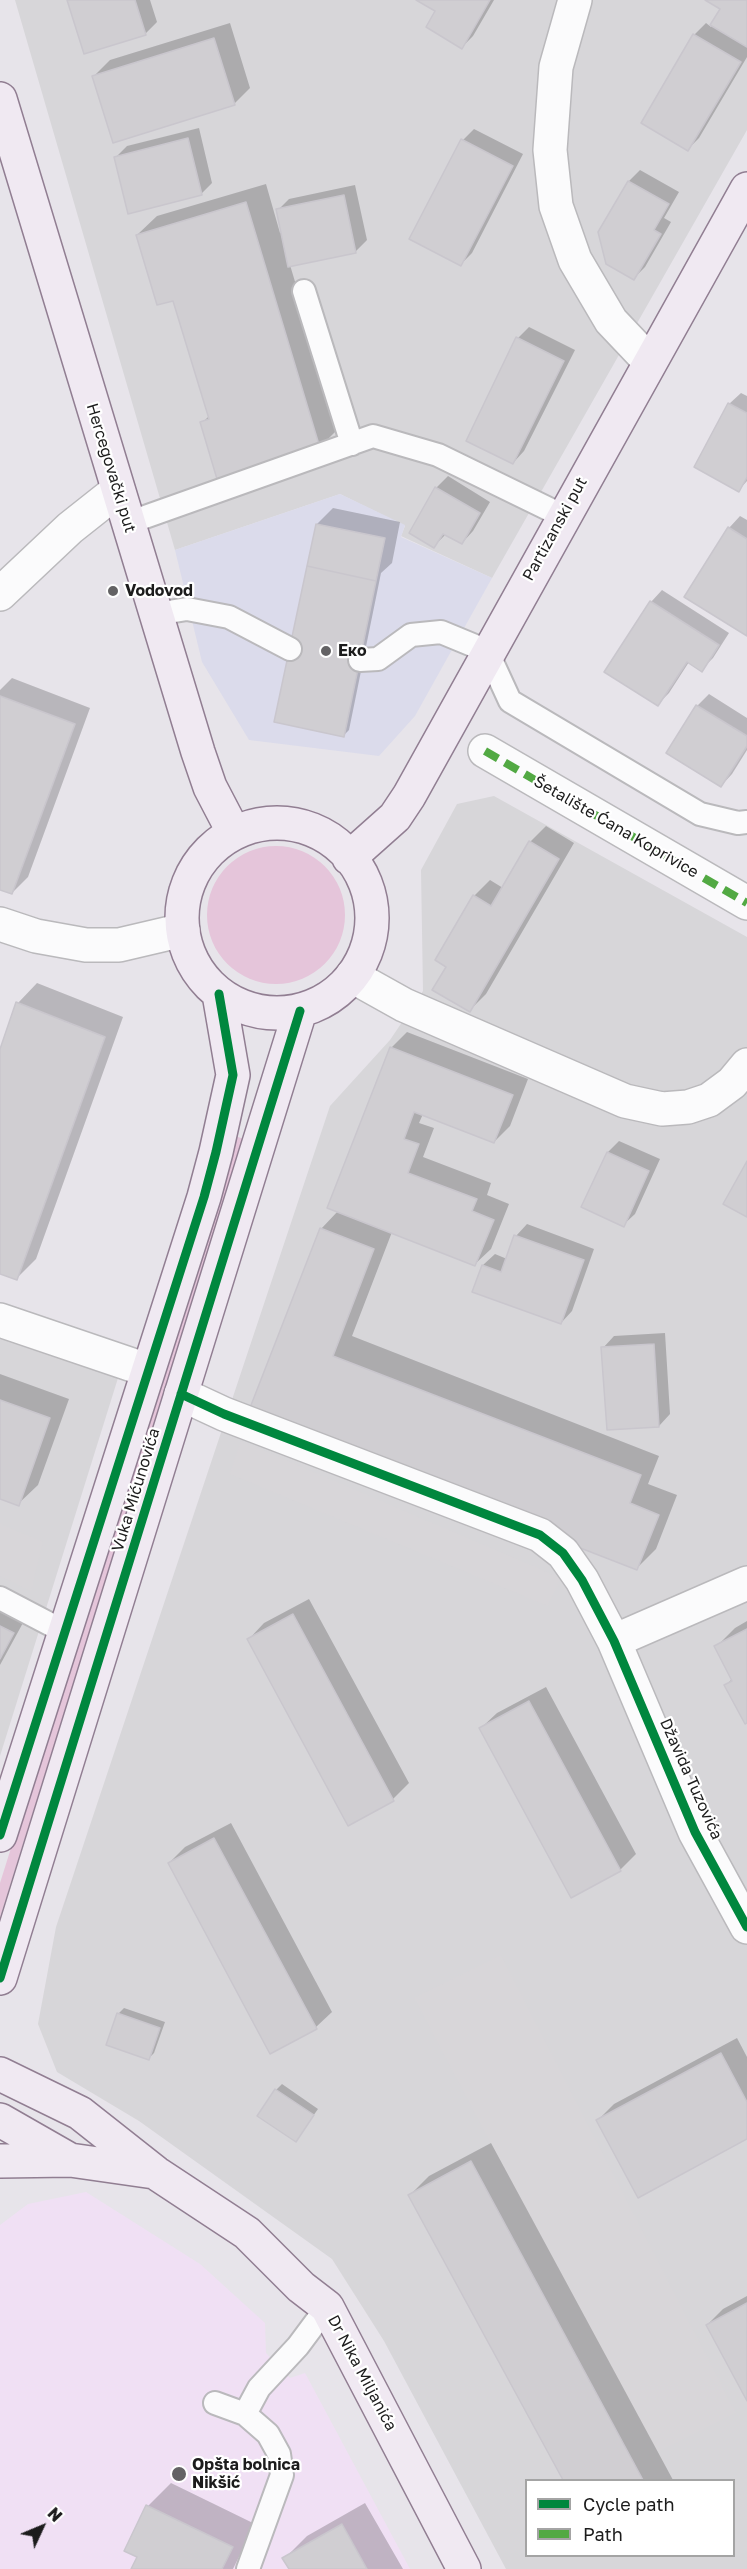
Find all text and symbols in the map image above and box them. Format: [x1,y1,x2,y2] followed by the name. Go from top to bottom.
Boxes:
[82,401,140,535] street label: Hercegovački put
[519,474,591,584] street label: Partizanski put
[125,581,193,601] place label: Vodovod
[106,584,120,598] marker: Vodovod
[338,641,367,661] place label: Еко
[319,644,333,658] marker: Еко
[530,772,702,882] street label: Šetalište Ćana Koprivice
[108,1426,164,1554] street label: Vuka Mićunovića
[656,1715,726,1843] street label: Džavida Tuzovića
[323,2312,401,2434] street label: Dr Nika Miljanića
[192,2455,300,2493] place label: Opšta bolnica Nikšić
[170,2465,188,2483] marker: Opšta bolnica Nikšić
[525,2479,735,2557] legend
[583,2493,675,2515] text: Cycle path
[12,2497,72,2557] north arrow
[44,2503,66,2526] text: N
[583,2523,623,2545] text: Path

